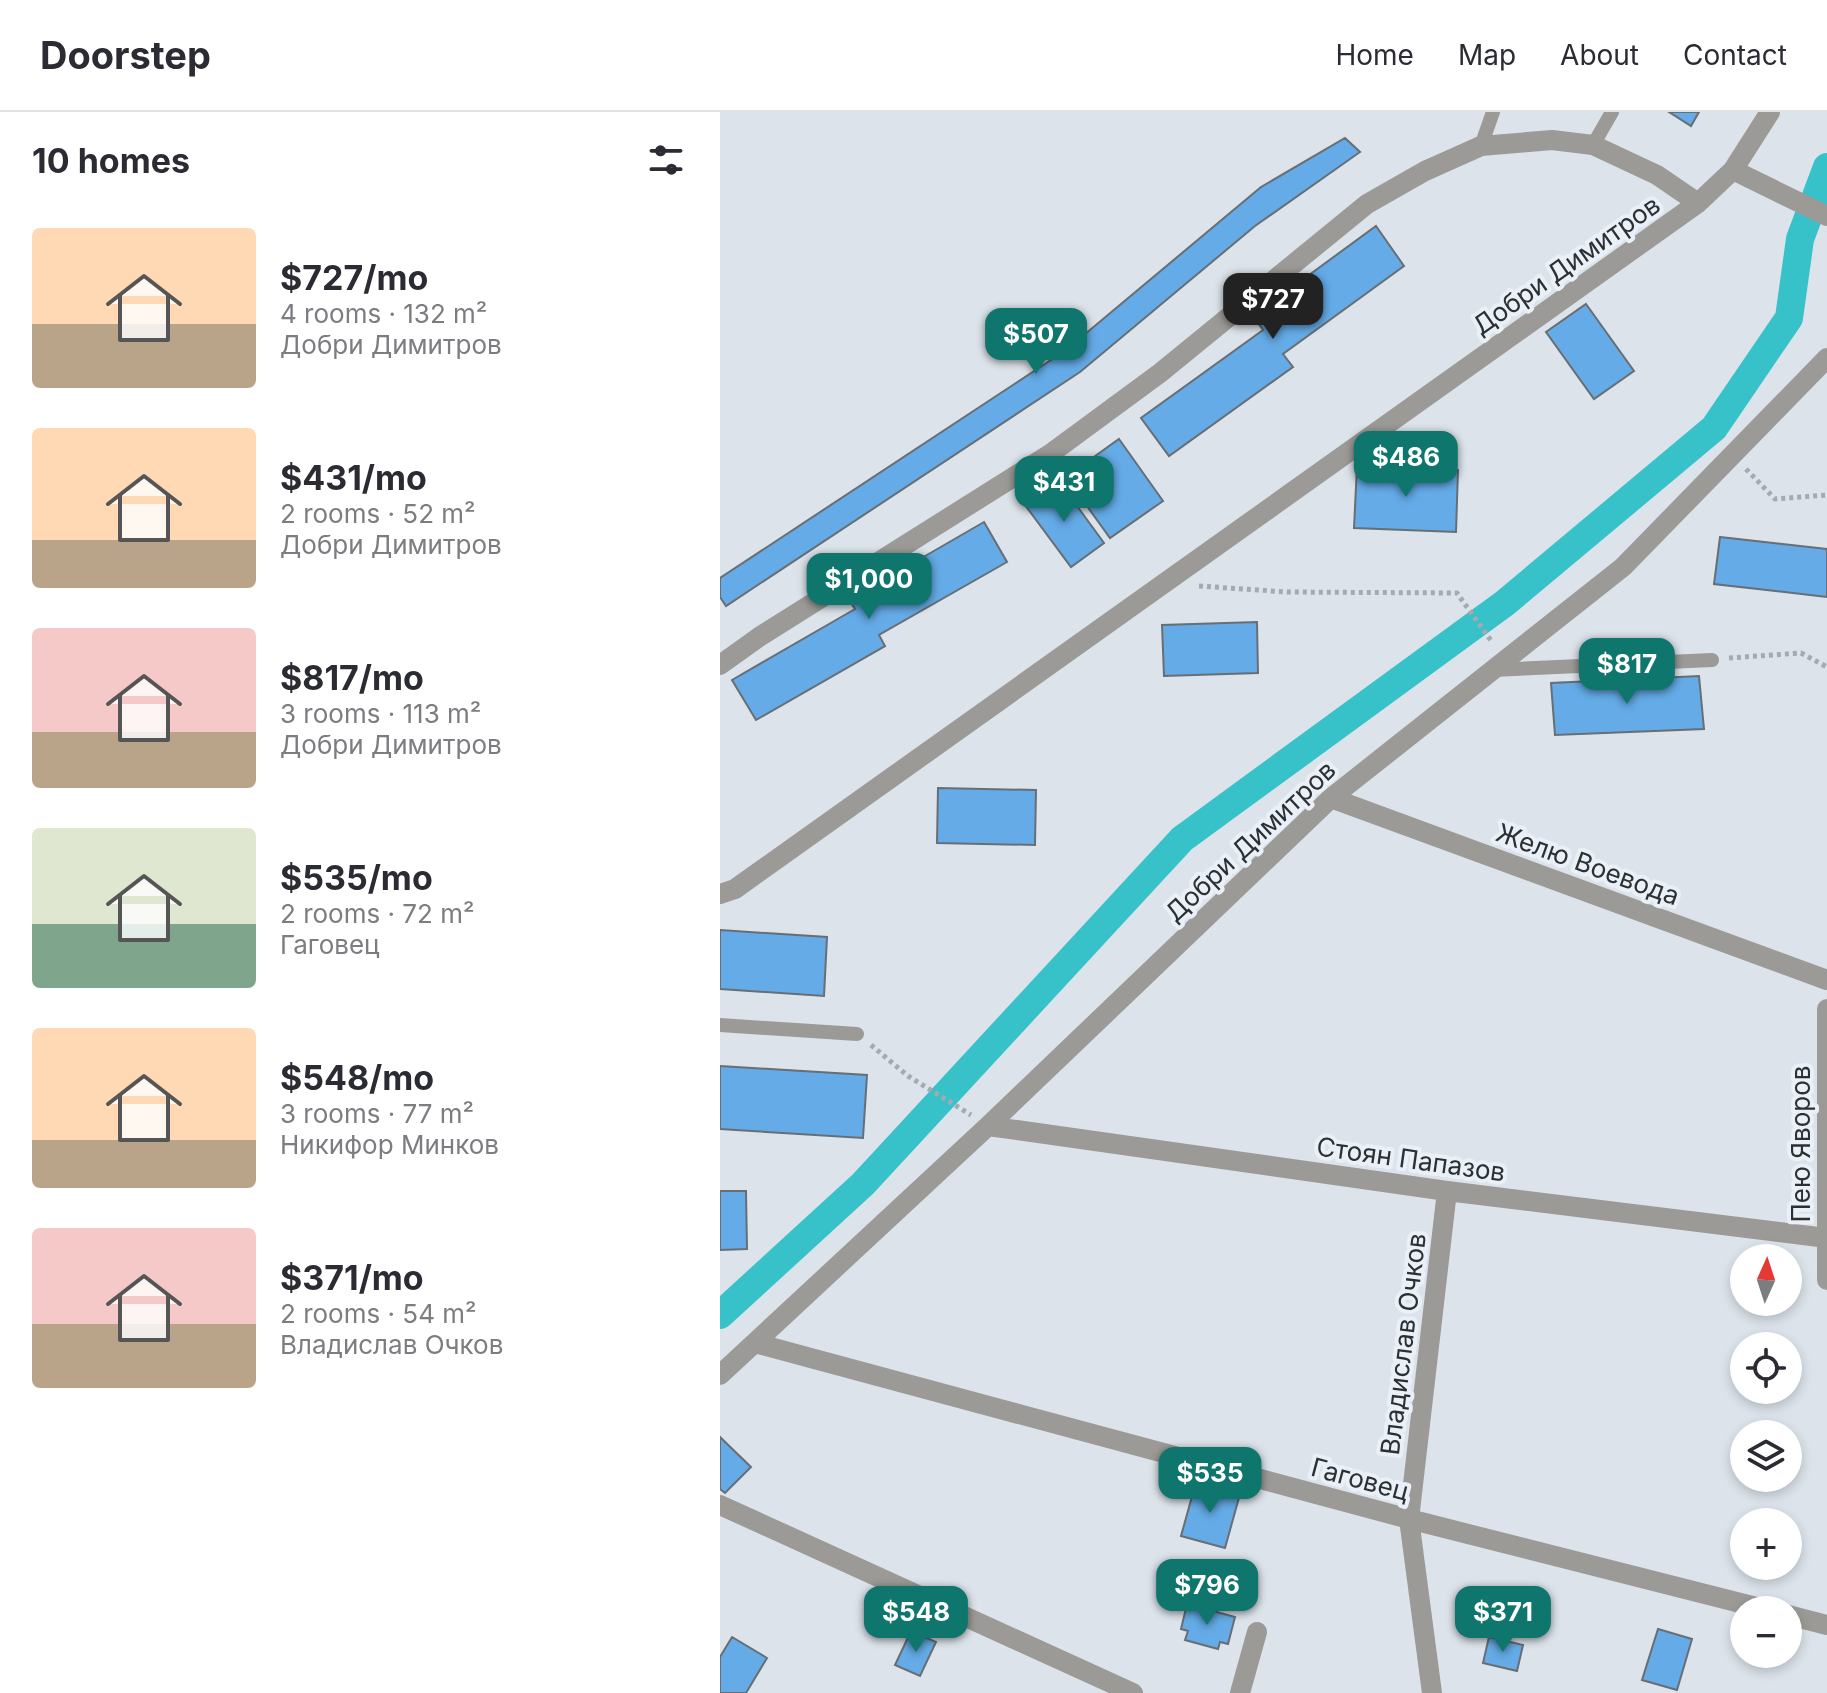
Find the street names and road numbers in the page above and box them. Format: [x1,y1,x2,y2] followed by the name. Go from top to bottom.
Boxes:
[1466,189,1666,341] street label: Добри Димитров
[1158,754,1342,928] street label: Добри Димитров
[1492,817,1684,911] street label: Желю Воевода
[1785,1066,1816,1222] street label: Пею Яворов
[1315,1130,1507,1188] street label: Стоян Папазов
[1374,1231,1432,1457] street label: Владислав Очков
[1308,1451,1413,1507] street label: Гаговец

